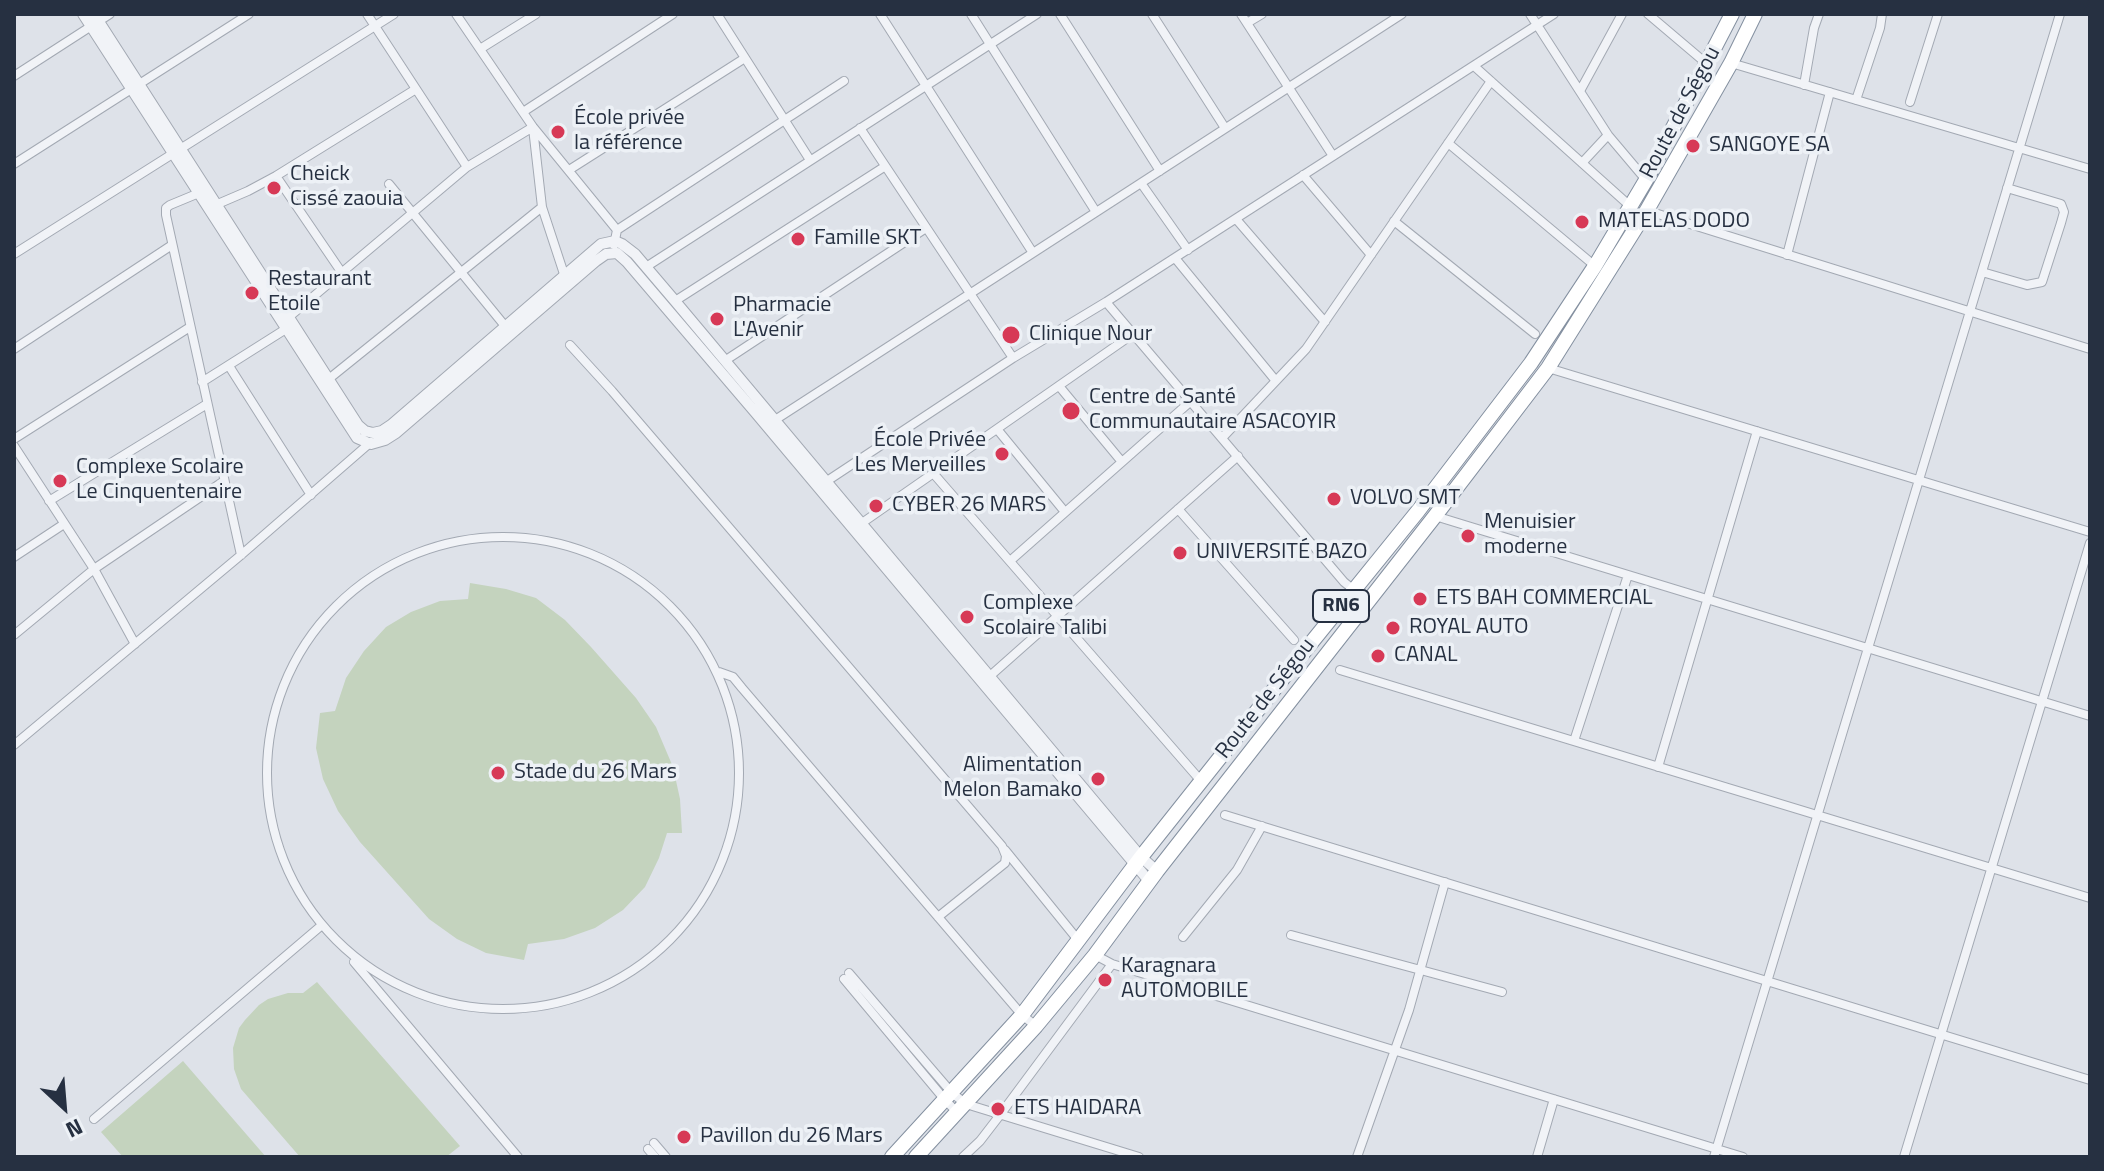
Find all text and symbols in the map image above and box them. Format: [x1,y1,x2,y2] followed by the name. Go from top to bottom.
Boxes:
[1635,43,1727,183] street label: Route de Ségou
[574,106,685,158] place label: École privée la référence
[549,123,567,141] marker: École privée la référence
[1709,133,1830,159] place label: SANGOYE SA
[1684,137,1702,155] marker: SANGOYE SA
[290,162,403,214] place label: Cheick Cissé zaouia
[265,179,283,197] marker: Cheick Cissé zaouia
[1598,209,1750,235] place label: MATELAS DODO
[1573,213,1591,231] marker: MATELAS DODO
[814,226,921,252] place label: Famille SKT
[789,230,807,248] marker: Famille SKT
[268,267,371,318] place label: Restaurant Etoile
[243,284,261,302] marker: Restaurant Etoile
[733,293,831,344] place label: Pharmacie L'Avenir
[708,310,726,328] marker: Pharmacie L'Avenir
[1029,322,1152,348] place label: Clinique Nour
[1000,324,1022,346] marker: Clinique Nour
[1089,385,1336,436] place label: Centre de Santé Communautaire ASACOYIR
[1060,400,1082,422] marker: Centre de Santé Communautaire ASACOYIR
[854,428,986,480] place label: École Privée Les Merveilles
[993,445,1011,463] marker: École Privée Les Merveilles
[76,455,244,506] place label: Complexe Scolaire Le Cinquentenaire
[51,472,69,490] marker: Complexe Scolaire Le Cinquentenaire
[1350,486,1460,512] place label: VOLVO SMT
[1325,490,1343,508] marker: VOLVO SMT
[892,493,1046,519] place label: CYBER 26 MARS
[867,497,885,515] marker: CYBER 26 MARS
[1484,510,1576,562] place label: Menuisier moderne
[1459,527,1477,545] marker: Menuisier moderne
[1196,540,1368,566] place label: UNIVERSITÉ BAZO
[1171,544,1189,562] marker: UNIVERSITÉ BAZO
[1436,586,1653,612] place label: ETS BAH COMMERCIAL
[1313,590,1369,622] road number: RN6
[1411,590,1429,608] marker: ETS BAH COMMERCIAL
[983,591,1107,642] place label: Complexe Scolaire Talibi
[958,608,976,626] marker: Complexe Scolaire Talibi
[1409,615,1529,641] place label: ROYAL AUTO
[1384,619,1402,637] marker: ROYAL AUTO
[1211,634,1321,764] street label: Route de Ségou
[1394,643,1458,669] place label: CANAL
[1369,647,1387,665] marker: CANAL
[943,753,1082,804] place label: Alimentation Melon Bamako
[514,760,677,786] place label: Stade du 26 Mars
[489,764,507,782] marker: Stade du 26 Mars
[1089,770,1107,788] marker: Alimentation Melon Bamako
[1121,954,1248,1006] place label: Karagnara AUTOMOBILE
[1096,971,1114,989] marker: Karagnara AUTOMOBILE
[24,1067,104,1147] north arrow
[1014,1096,1141,1122] place label: ETS HAIDARA
[989,1100,1007,1118] marker: ETS HAIDARA
[60,1110,89,1147] text: N
[700,1124,883,1150] place label: Pavillon du 26 Mars
[675,1128,693,1146] marker: Pavillon du 26 Mars

